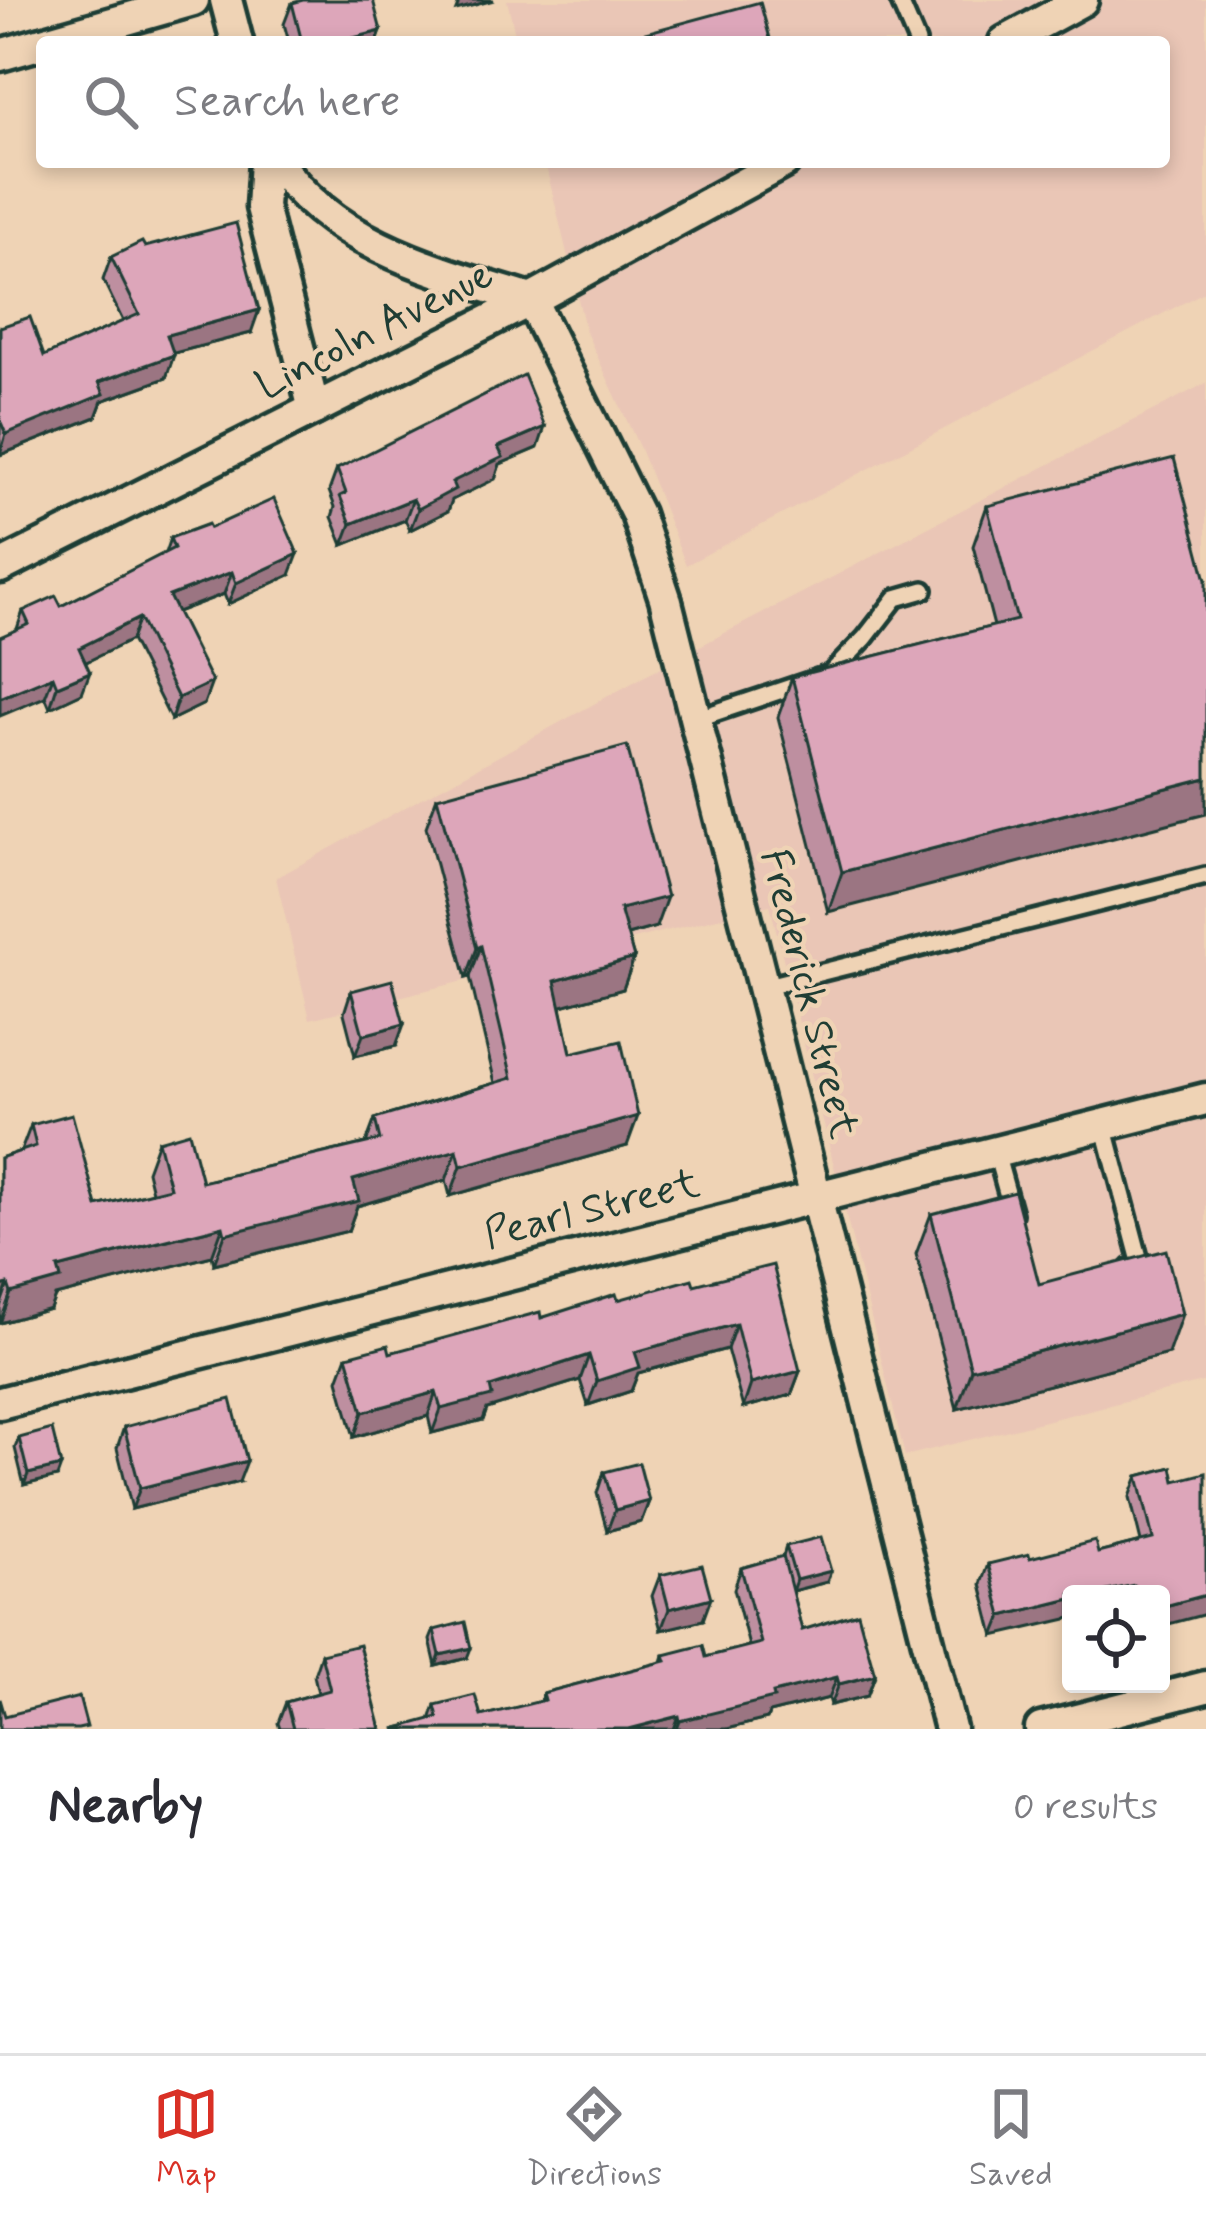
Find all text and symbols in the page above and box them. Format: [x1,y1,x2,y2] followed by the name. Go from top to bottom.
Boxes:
[36,36,1170,168] search box
[78,69,144,135] icon: search
[174,73,401,132] text: Search here
[247,248,503,414] street label: Lincoln Avenue
[745,844,871,1145] street label: Frederick Street
[479,1157,706,1263] street label: Pearl Street
[1062,1585,1170,1693] map controls
[1062,1585,1170,1693] button: locate
[48,1774,203,1840] text: Nearby
[1013,1782,1158,1833] text: 0 results
[153,2081,219,2197] tab: Map
[526,2081,662,2197] tab: Directions
[969,2081,1053,2197] tab: Saved

